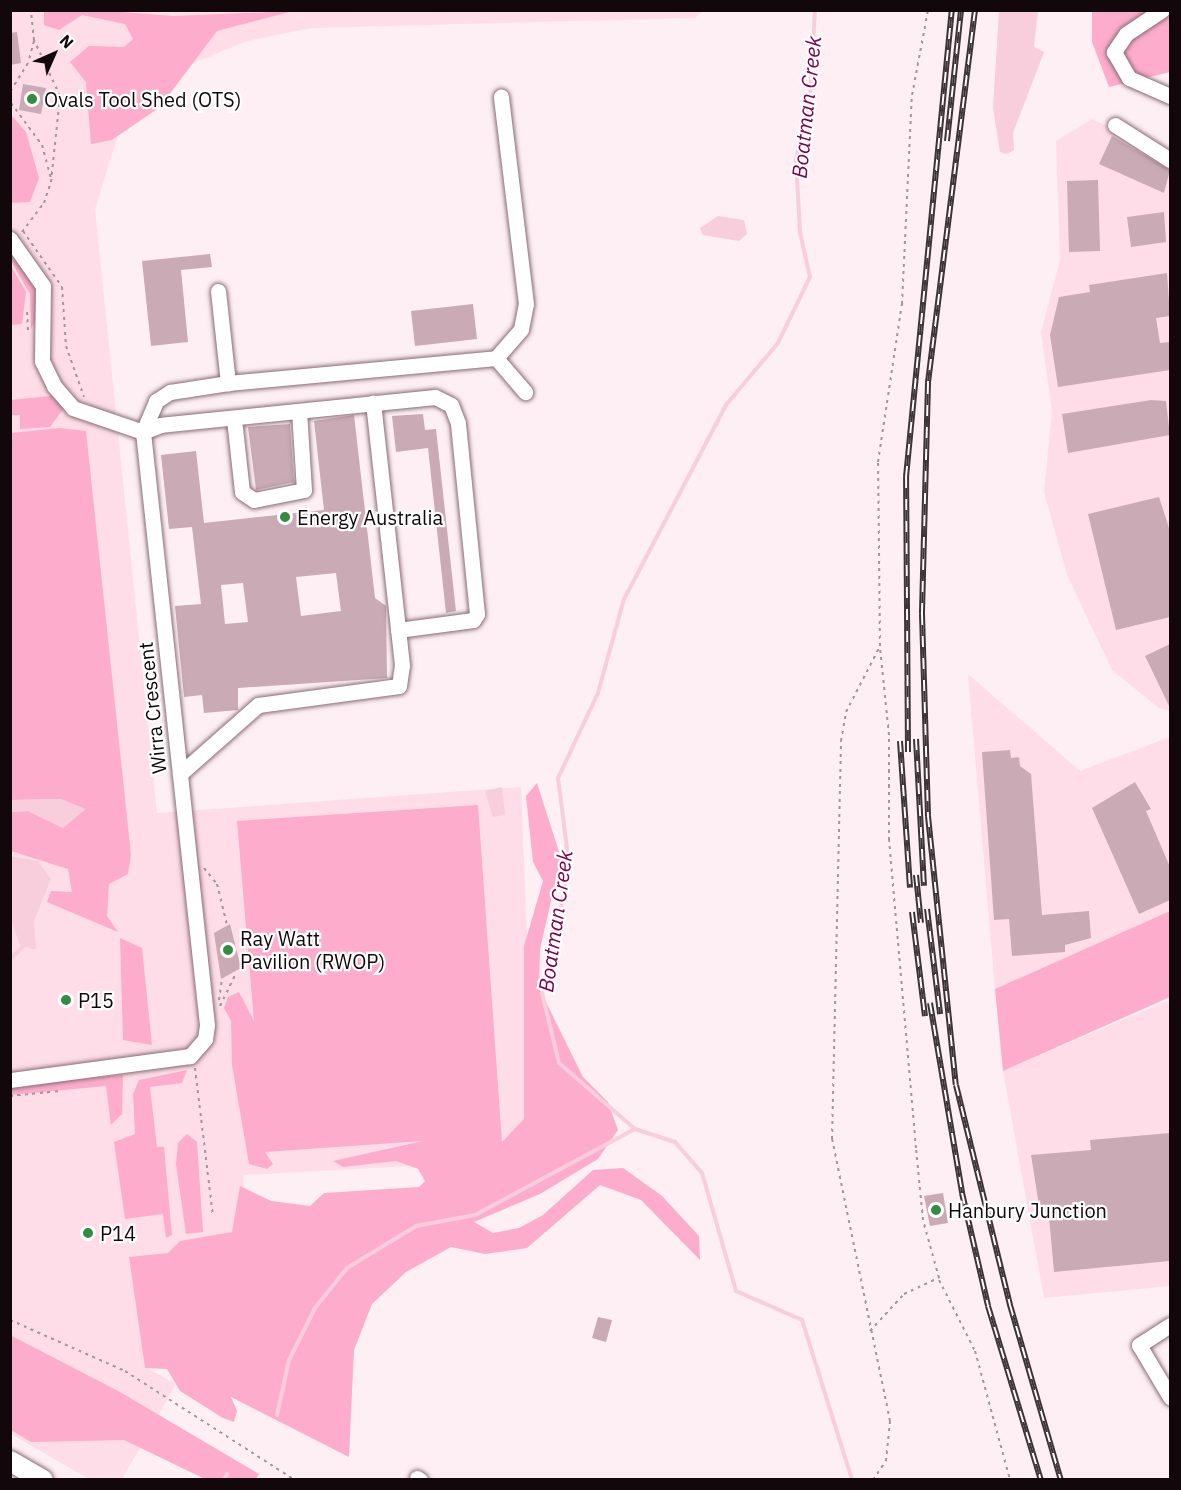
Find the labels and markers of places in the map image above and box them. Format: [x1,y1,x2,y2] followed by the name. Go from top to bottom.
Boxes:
[44,87,241,111] place label: Ovals Tool Shed (OTS)
[25,92,39,106] marker: Ovals Tool Shed (OTS)
[297,505,443,529] place label: Energy Australia
[278,510,292,524] marker: Energy Australia
[240,927,385,974] place label: Ray Watt Pavilion (RWOP)
[221,943,235,957] marker: Ray Watt Pavilion (RWOP)
[78,988,114,1012] place label: P15
[59,993,73,1007] marker: P15
[948,1198,1107,1222] place label: Hanbury Junction
[929,1203,943,1217] marker: Hanbury Junction
[100,1221,136,1245] place label: P14
[81,1226,95,1240] marker: P14

